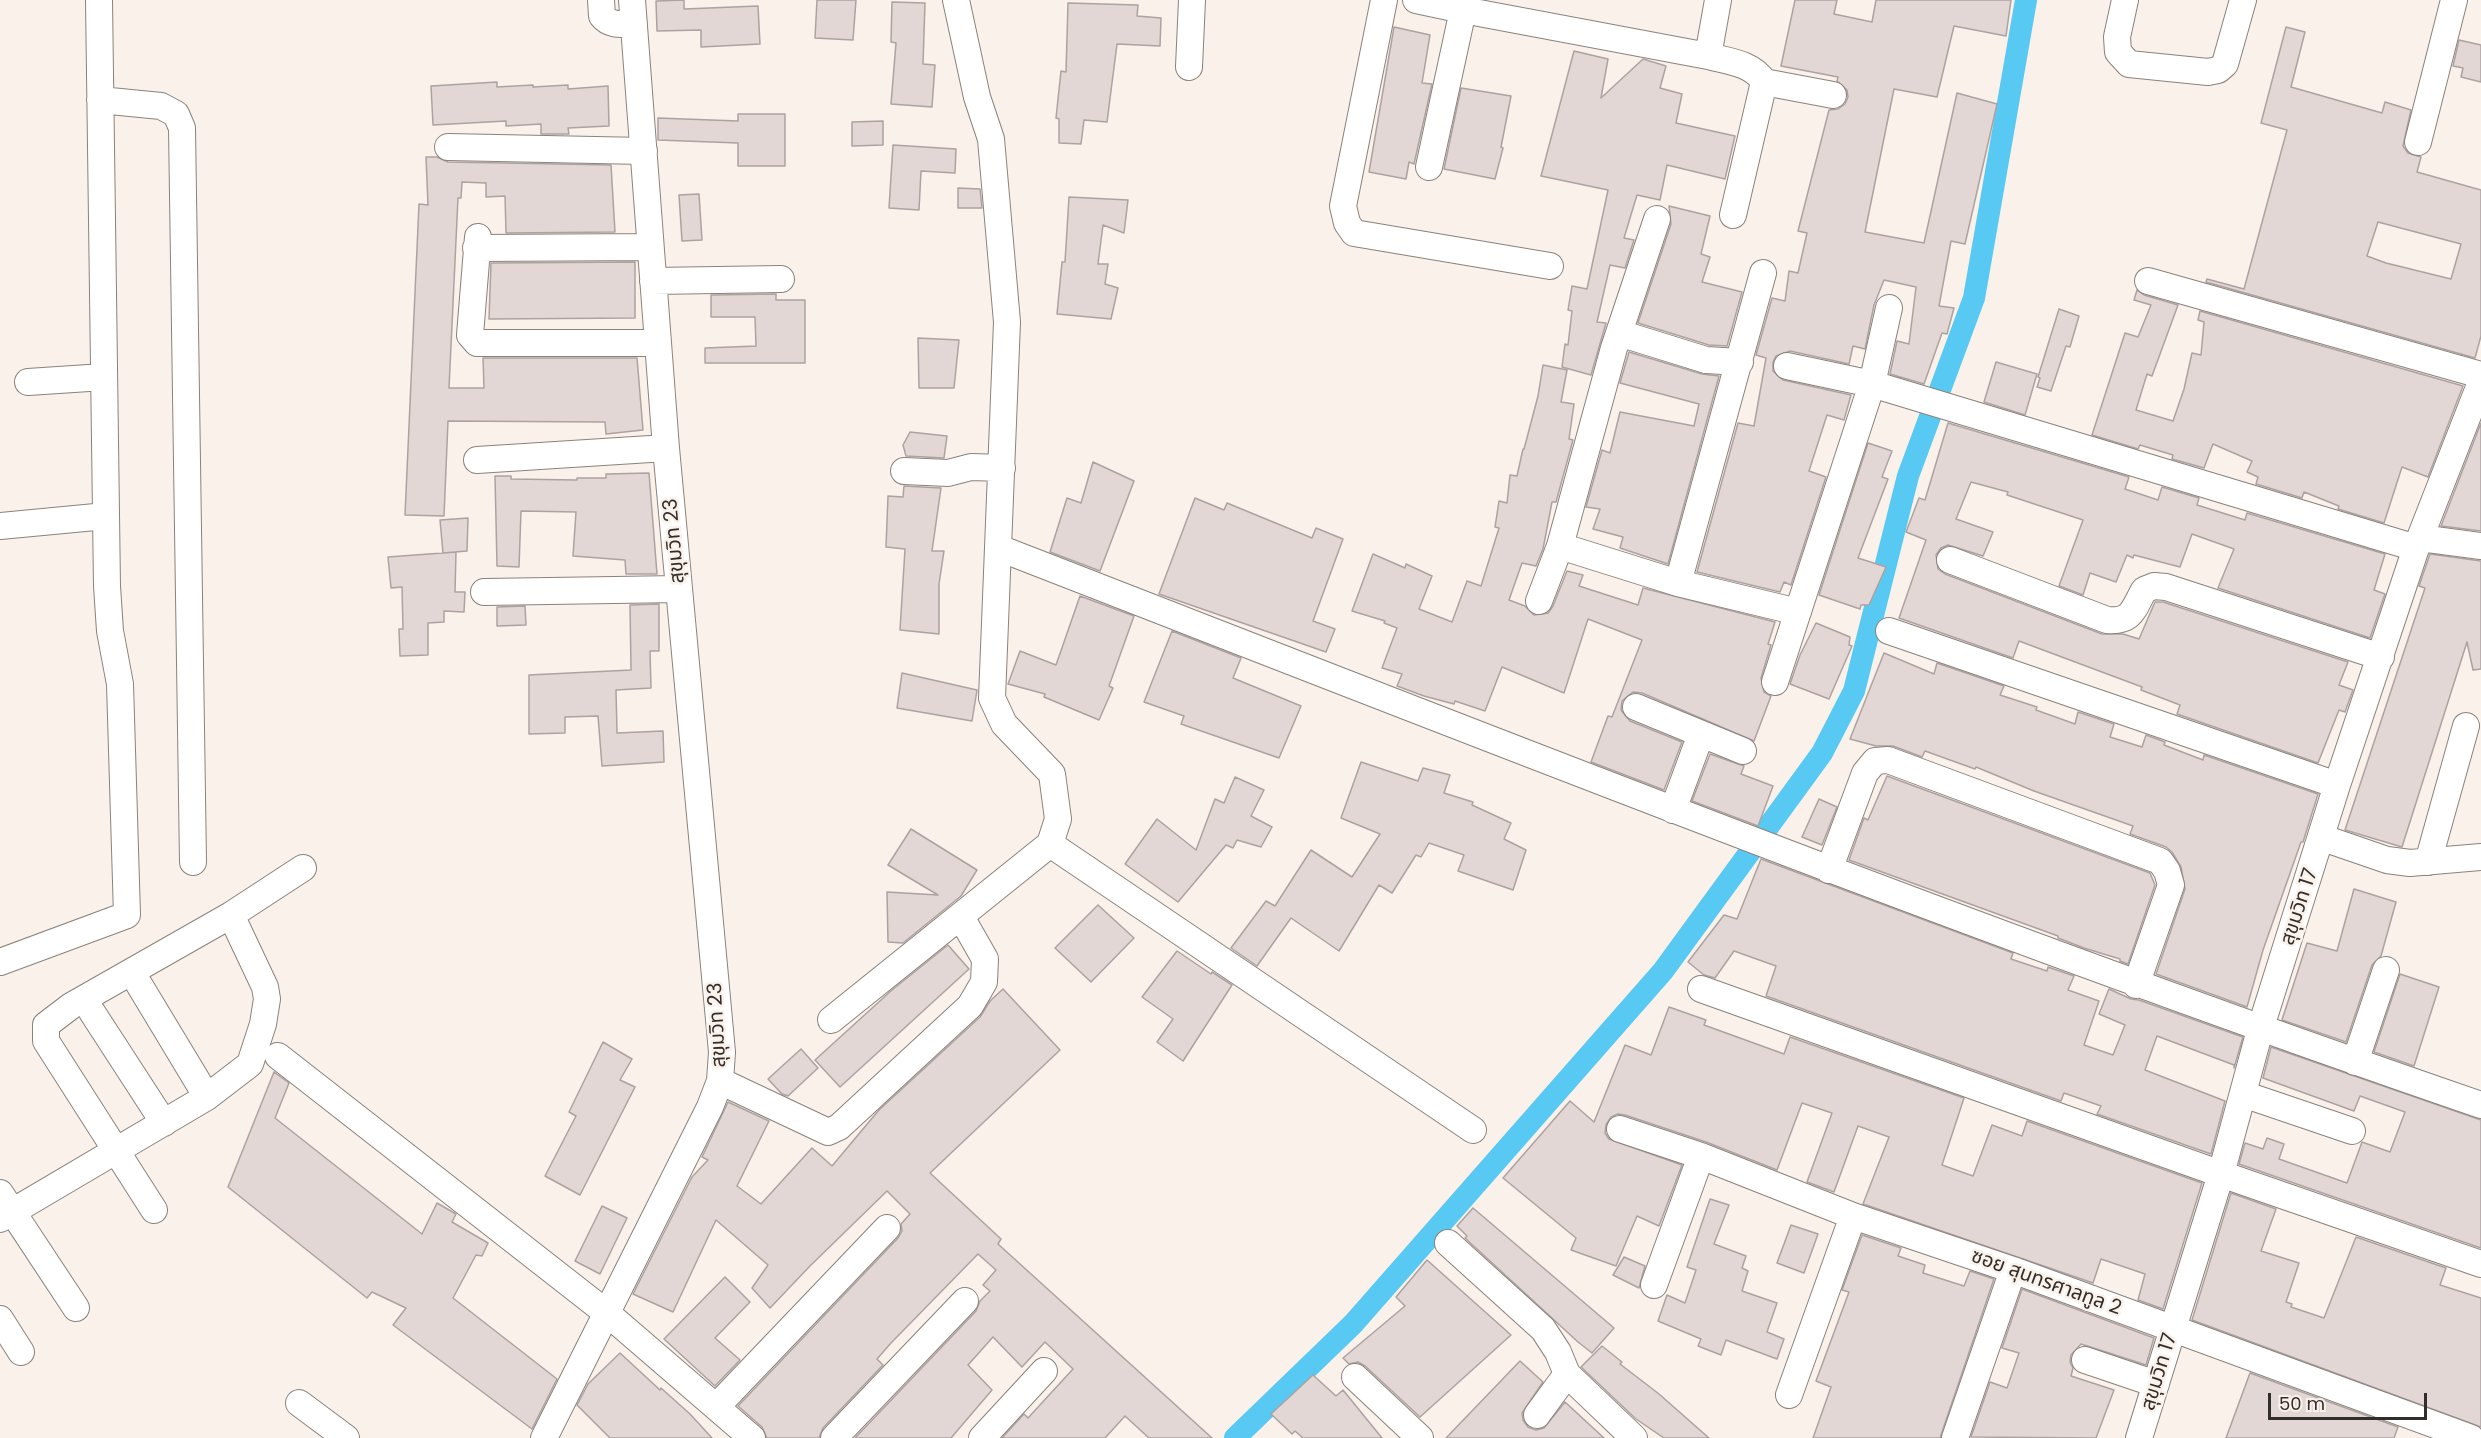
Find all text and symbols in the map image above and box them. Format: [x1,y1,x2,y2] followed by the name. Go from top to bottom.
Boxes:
[659,497,691,585] street label: สุขุมวิท 23
[2276,866,2324,948] street label: สุขุมวิท 17
[704,982,732,1068] street label: สุขุมวิท 23
[1968,1245,2124,1321] street label: ซอย สุนทรศาลทูล 2
[2137,1331,2183,1413] street label: สุขุมวิท 17
[2271,1381,2430,1419] scale bar
[2279,1391,2325,1416] text: 50 m

